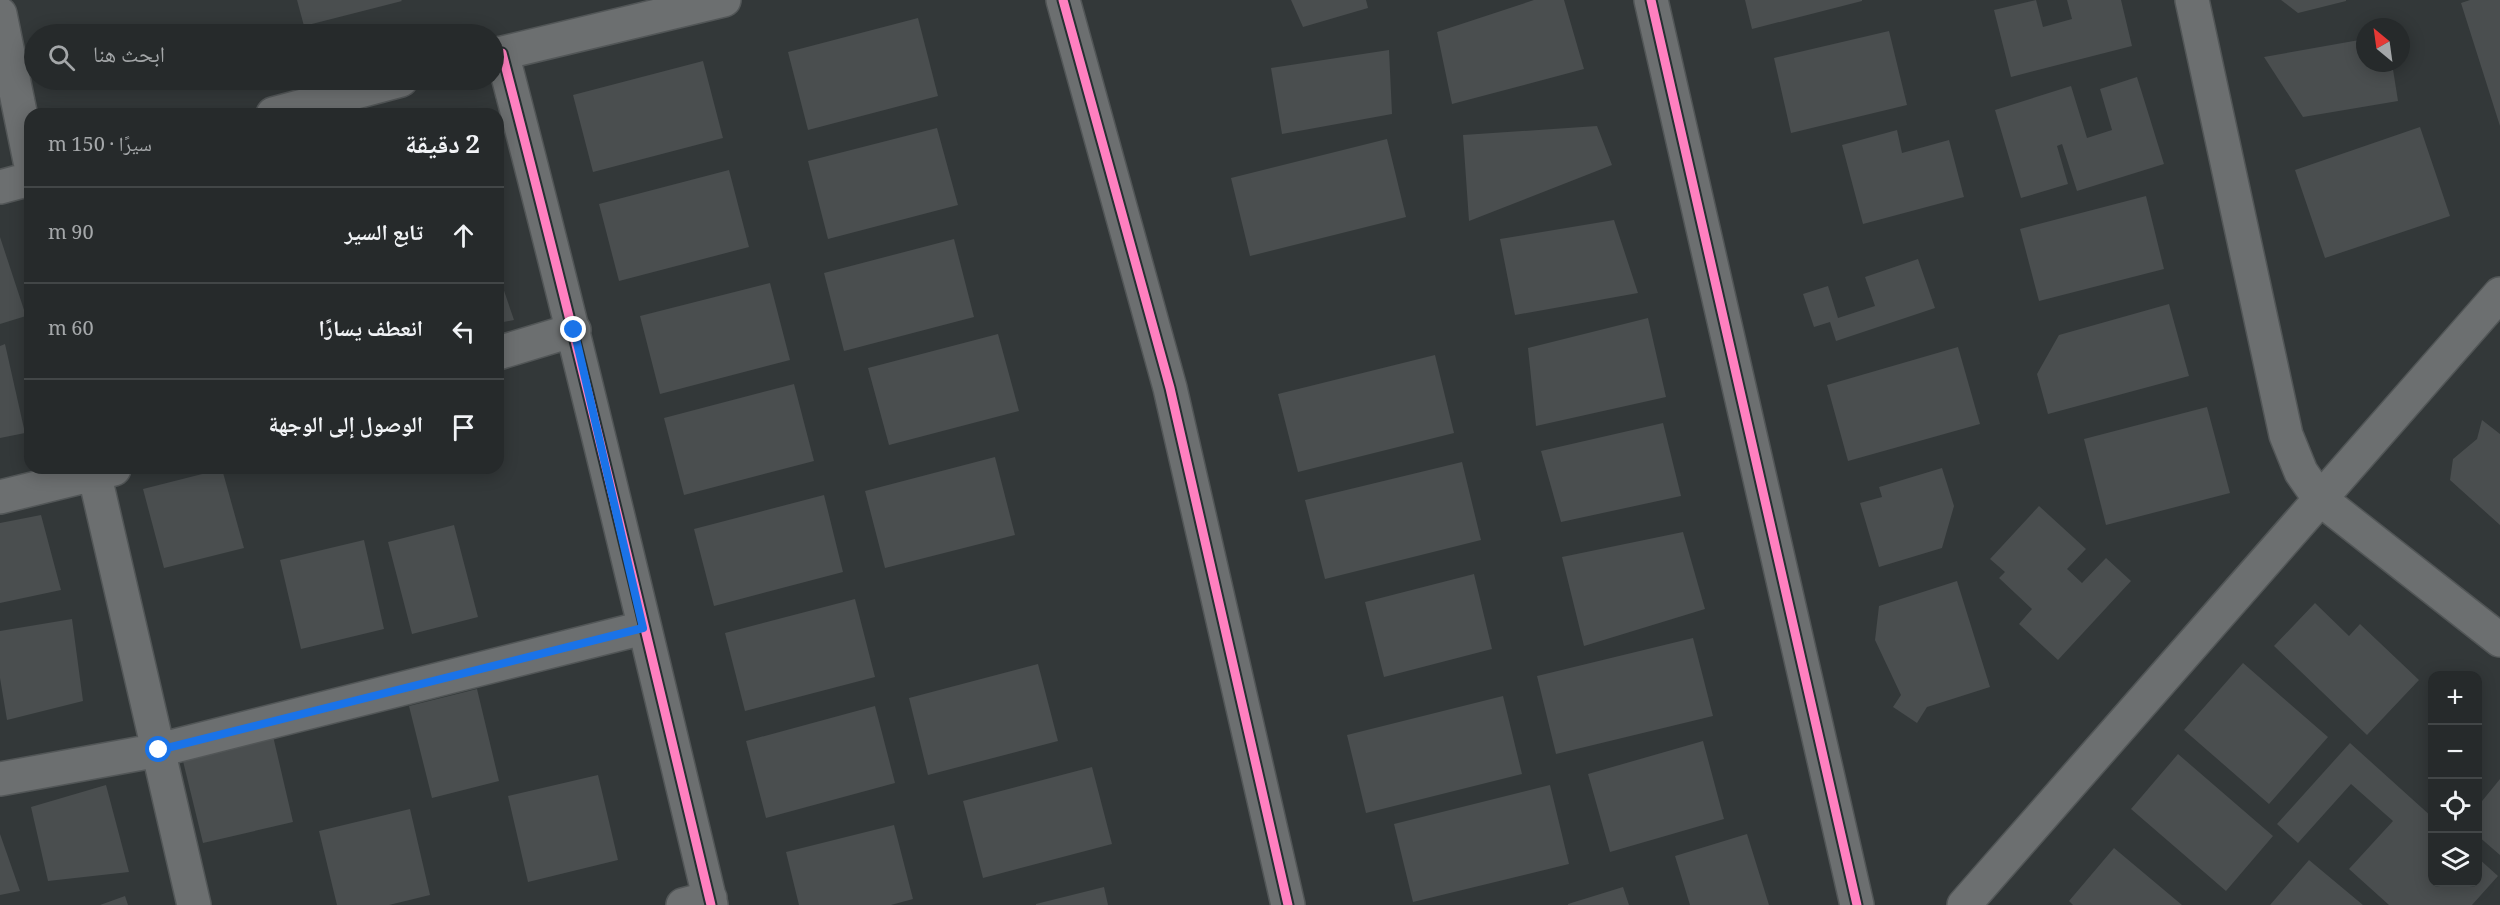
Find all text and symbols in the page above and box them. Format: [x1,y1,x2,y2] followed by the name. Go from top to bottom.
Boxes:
[2356,18,2410,72] north arrow
[24,24,504,90] search box
[93,38,165,76] text: ابحث هنا
[45,41,78,74] icon: search
[405,125,480,169] text: 2 دقيقة
[48,130,152,164] text: سيرًا · 150 m
[345,216,423,254] text: تابع السير
[48,218,94,252] text: 90 m
[447,219,480,252] icon: ahead
[318,312,423,350] text: انعطف يسارًا
[48,314,94,348] text: 60 m
[447,315,480,348] icon: left
[560,316,586,342] route end
[269,408,423,446] text: الوصول إلى الوجهة
[447,411,480,444] icon: arrive
[2428,671,2482,887] map controls
[2428,671,2482,725] button: +
[2428,725,2482,779] button: −
[145,736,171,762] route start
[2428,779,2482,833] button: locate
[2428,833,2482,887] button: layers

